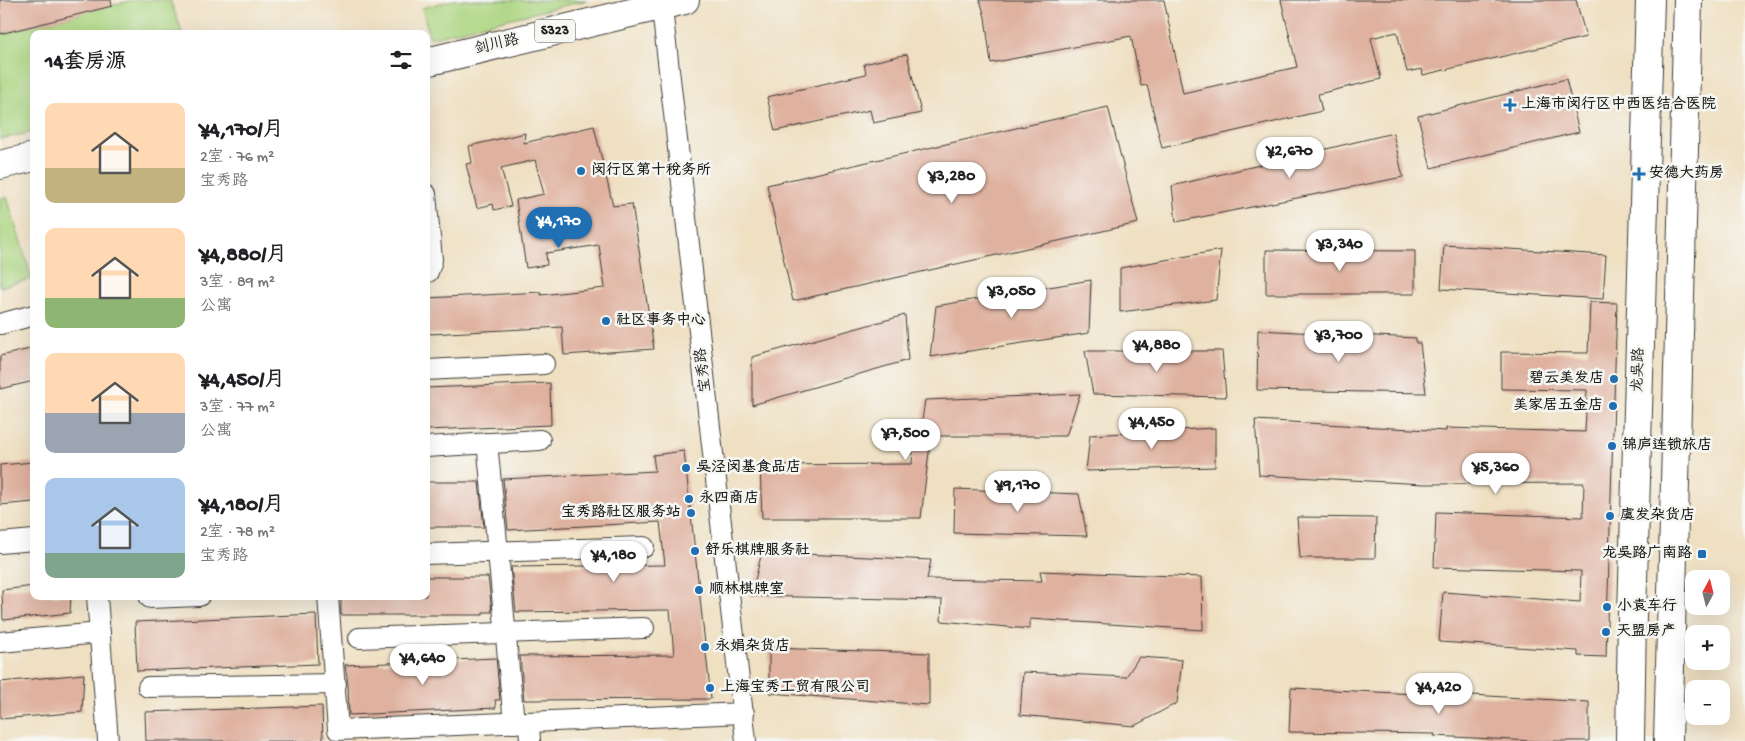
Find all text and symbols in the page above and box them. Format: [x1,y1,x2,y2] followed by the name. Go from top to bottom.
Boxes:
[535,20,575,42] road number: S323
[473,31,521,59] street label: 剑川路
[387,46,415,74] icon: filters
[45,51,126,76] text: 14套房源
[1521,95,1716,114] place label: 上海市闵行区中西医结合医院
[1503,98,1517,112] marker: 上海市闵行区中西医结合医院
[200,119,284,144] text: ¥4,170/月
[85,123,145,183] icon: home
[1249,136,1331,179] pin: ¥2,670
[1267,143,1313,162] text: ¥2,670
[200,149,274,168] text: 2室 · 76 m²
[591,162,711,180] place label: 闵行区第十税务所
[911,162,993,204] pin: ¥3,280
[1649,164,1724,183] place label: 安德大药房
[575,165,587,177] marker: 闵行区第十税务所
[929,168,975,187] text: ¥3,280
[1633,168,1645,180] marker: 安德大药房
[200,173,248,192] text: 宝秀路
[518,206,600,249] pin: ¥4,170
[537,213,581,232] text: ¥4,170
[1299,230,1381,272] pin: ¥3,340
[1317,236,1363,255] text: ¥3,340
[200,244,287,269] text: ¥4,880/月
[85,248,145,308] icon: home
[200,274,275,293] text: 3室 · 89 m²
[971,276,1053,319] pin: ¥3,050
[988,283,1036,302] text: ¥3,050
[200,298,232,317] text: 公寓
[616,312,706,330] place label: 社区事务中心
[600,315,612,327] marker: 社区事务中心
[1298,320,1380,363] pin: ¥3,700
[1315,327,1363,346] text: ¥3,700
[1116,330,1198,373] pin: ¥4,880
[1134,337,1180,356] text: ¥4,880
[692,347,716,393] street label: 宝秀路
[1629,347,1649,393] street label: 龙吴路
[200,369,285,394] text: ¥4,450/月
[1529,370,1604,388] place label: 碧云美发店
[85,373,145,433] icon: home
[1608,373,1620,385] marker: 碧云美发店
[1513,397,1603,415] place label: 美家居五金店
[200,399,275,418] text: 3室 · 77 m²
[1607,400,1619,412] marker: 美家居五金店
[1111,408,1193,450] pin: ¥4,450
[1129,414,1175,433] text: ¥4,450
[865,418,947,461] pin: ¥7,500
[200,423,232,442] text: 公寓
[882,425,930,444] text: ¥7,500
[1622,437,1712,455] place label: 锦庐连锁旅店
[1606,440,1618,452] marker: 锦庐连锁旅店
[1455,452,1537,495] pin: ¥5,360
[696,459,801,477] place label: 吴泾闵基食品店
[1473,459,1519,478] text: ¥5,360
[680,462,692,474] marker: 吴泾闵基食品店
[977,470,1059,513] pin: ¥9,170
[996,477,1040,496] text: ¥9,170
[699,489,759,508] place label: 永四商店
[683,493,695,505] marker: 永四商店
[200,494,284,519] text: ¥4,180/月
[85,498,145,558] icon: home
[561,504,681,522] place label: 宝秀路社区服务站
[685,507,697,519] marker: 宝秀路社区服务站
[1620,507,1695,525] place label: 虞发杂货店
[1604,510,1616,522] marker: 虞发杂货店
[200,524,275,543] text: 2室 · 78 m²
[573,540,655,583] pin: ¥4,180
[705,541,810,560] place label: 舒乐棋牌服务社
[689,545,701,557] marker: 舒乐棋牌服务社
[1602,545,1692,563] place label: 龙吴路广南路
[592,547,636,566] text: ¥4,180
[200,548,248,567] text: 宝秀路
[1696,548,1708,560] marker: 龙吴路广南路
[1685,570,1730,615] north arrow
[1685,570,1730,725] map controls
[709,580,784,599] place label: 顺林棋牌室
[693,584,705,596] marker: 顺林棋牌室
[1617,598,1677,616] place label: 小袁车行
[1601,601,1613,613] marker: 小袁车行
[1616,623,1676,641] place label: 天盟房产
[1685,625,1730,670] button: +
[1600,626,1612,638] marker: 天盟房产
[715,638,790,656] place label: 永娟杂货店
[699,641,711,653] marker: 永娟杂货店
[382,644,464,686] pin: ¥4,640
[401,650,445,669] text: ¥4,640
[1398,672,1480,715] pin: ¥4,420
[720,679,870,697] place label: 上海宝秀工贸有限公司
[1417,679,1461,698] text: ¥4,420
[1685,680,1730,725] button: −
[704,682,716,694] marker: 上海宝秀工贸有限公司

